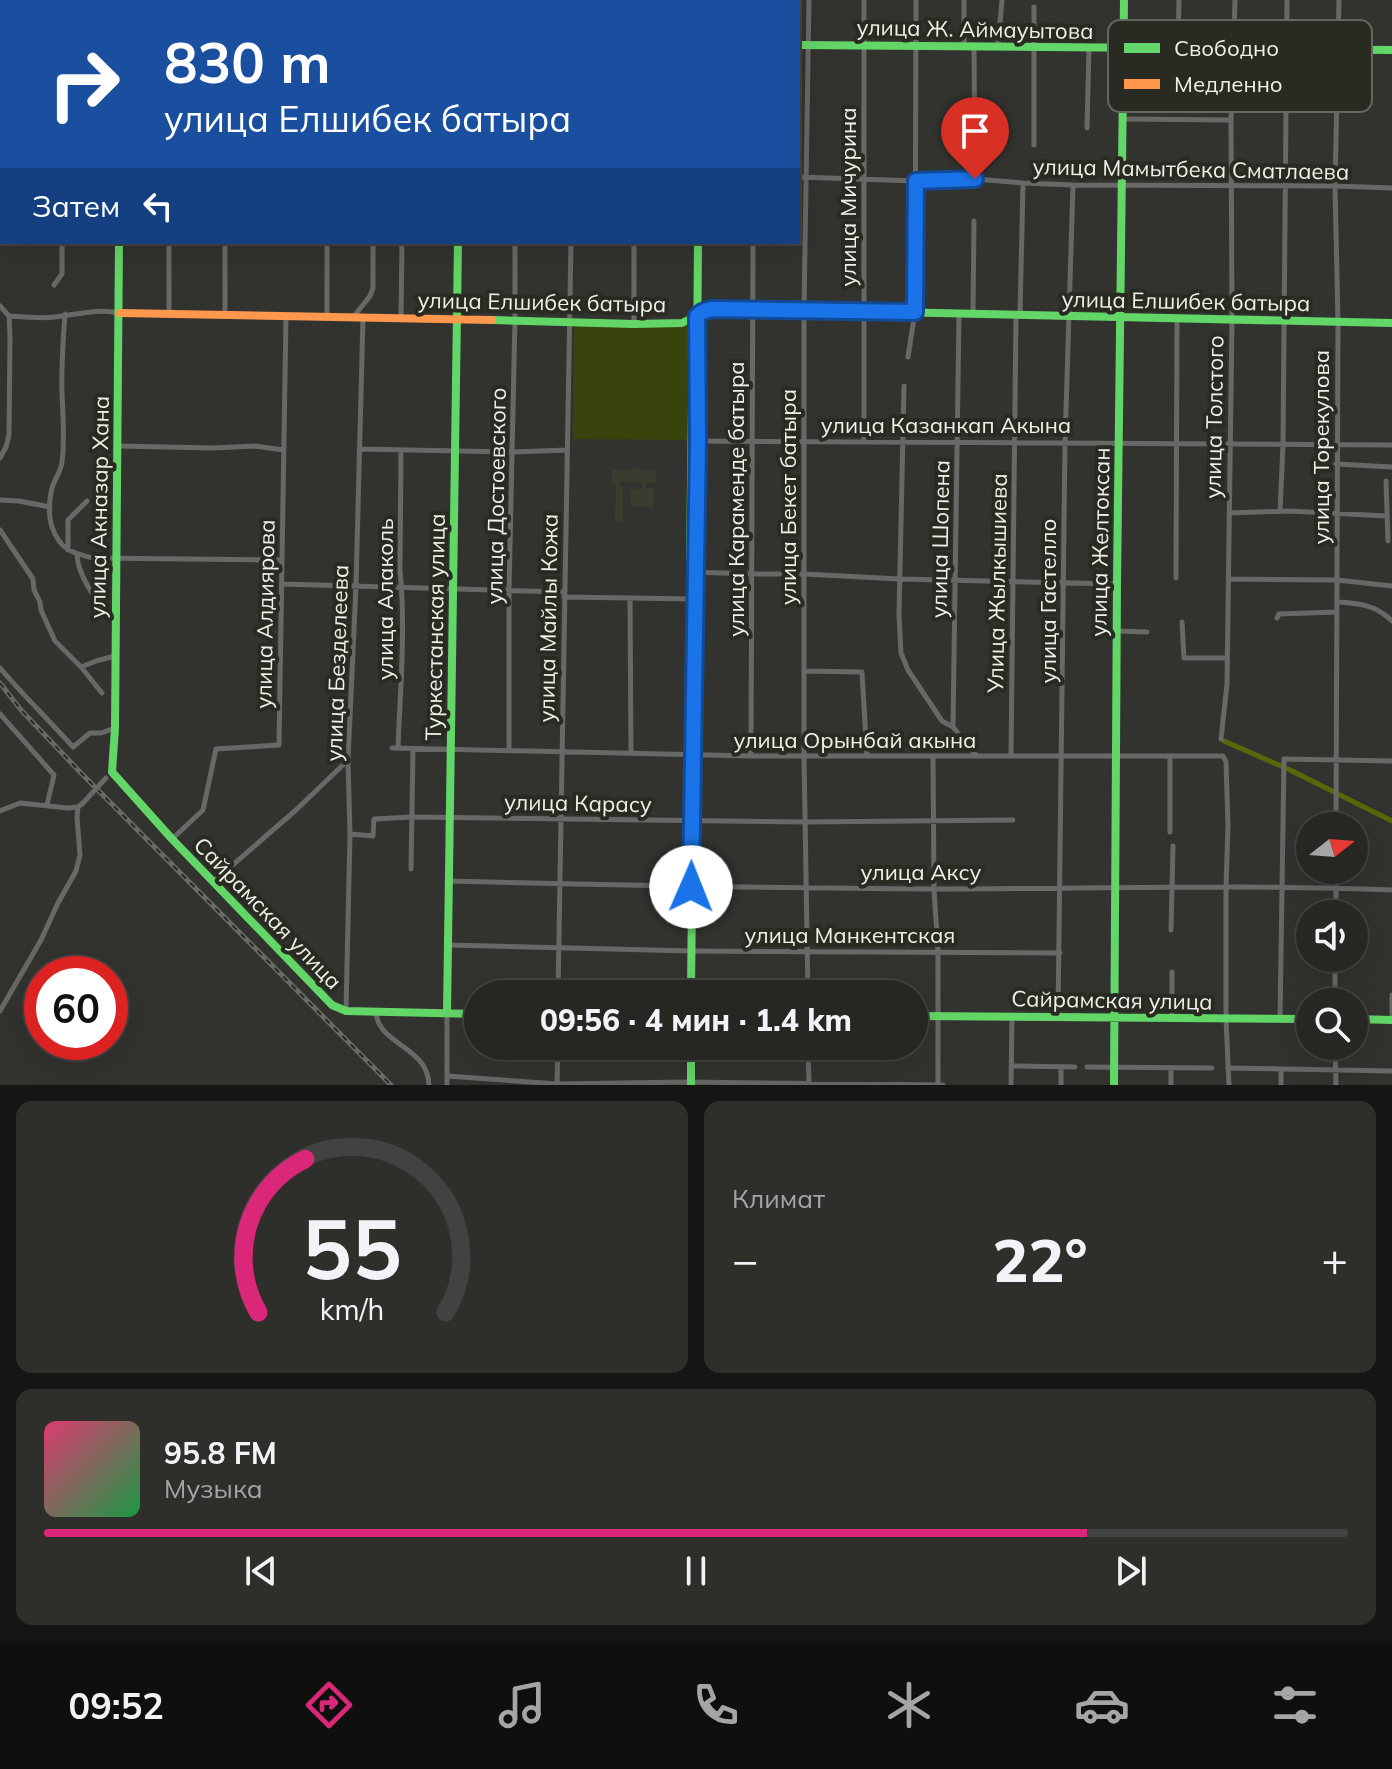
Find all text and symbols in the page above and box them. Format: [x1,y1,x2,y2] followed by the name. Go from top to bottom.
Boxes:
[856,13,1094,45] street label: улица Ж. Аймауытова
[1108,20,1372,112] legend
[164,27,331,97] text: 830 m
[32,32,136,136] icon: right
[1174,34,1279,62] text: Свободно
[1174,70,1283,98] text: Медленно
[164,96,571,141] text: улица Елшибек батыра
[941,97,1009,179] pin
[834,107,862,287] street label: улица Мичурина
[953,109,997,153] icon: arrive
[1032,152,1350,186] street label: улица Мамытбека Сматлаева
[136,184,180,228] icon: left
[32,187,120,225] text: Затем
[1061,285,1311,317] street label: улица Елшибек батыра
[417,286,667,318] street label: улица Елшибек батыра
[1199,335,1229,499] street label: улица Толстого
[1307,350,1335,544] street label: улица Торекулова
[722,361,750,637] street label: улица Караменде батыра
[480,387,512,605] street label: улица Достоевского
[774,389,802,605] street label: улица Бекет батыра
[83,396,115,618] street label: улица Акназар Хана
[821,411,1071,439] street label: улица Казанкап Акына
[1084,447,1116,637] street label: улица Желтоксан
[925,460,955,618] street label: улица Шопена
[981,473,1013,694] street label: Улица Жылкышиева
[419,513,451,741] street label: Туркестанская улица
[532,513,564,723] street label: улица Майлы Кожа
[371,518,399,680] street label: улица Алаколь
[249,519,281,709] street label: улица Алдиярова
[1034,519,1062,683] street label: улица Гастелло
[320,564,354,762] street label: улица Безделеева
[733,726,977,754] street label: улица Орынбай акына
[504,788,652,818] street label: улица Карасу
[1296,812,1368,884] north arrow
[1296,812,1368,1060] map controls
[188,831,348,995] street label: Сайрамская улица
[649,845,733,929] position arrow
[861,858,982,886] street label: улица Аксу
[1296,900,1368,972] button: sound
[745,921,955,949] street label: улица Манкентская
[24,956,128,1060] speed limit sign: 60
[1011,984,1213,1016] street label: Сайрамская улица
[1296,988,1368,1060] button: search
[540,1001,852,1039] text: 09:56 · 4 мин · 1.4 km
[732,1182,825,1215] text: Климат
[302,1195,402,1300] text: 55
[992,1222,1088,1297] text: 22°
[732,1232,758,1287] text: −
[1322,1232,1348,1287] text: +
[320,1291,384,1327] text: km/h
[164,1434,277,1472] text: 95.8 FM
[164,1472,263,1505] text: Музыка
[239,1549,283,1593] icon: previous
[674,1549,718,1593] icon: pause
[1109,1549,1153,1593] icon: next
[301,1677,357,1733] icon: directions
[494,1677,550,1733] icon: music
[688,1677,744,1733] icon: phone
[881,1677,937,1733] icon: climate
[1074,1677,1130,1733] icon: car
[1267,1677,1323,1733] icon: filters
[69,1683,164,1728] text: 09:52

